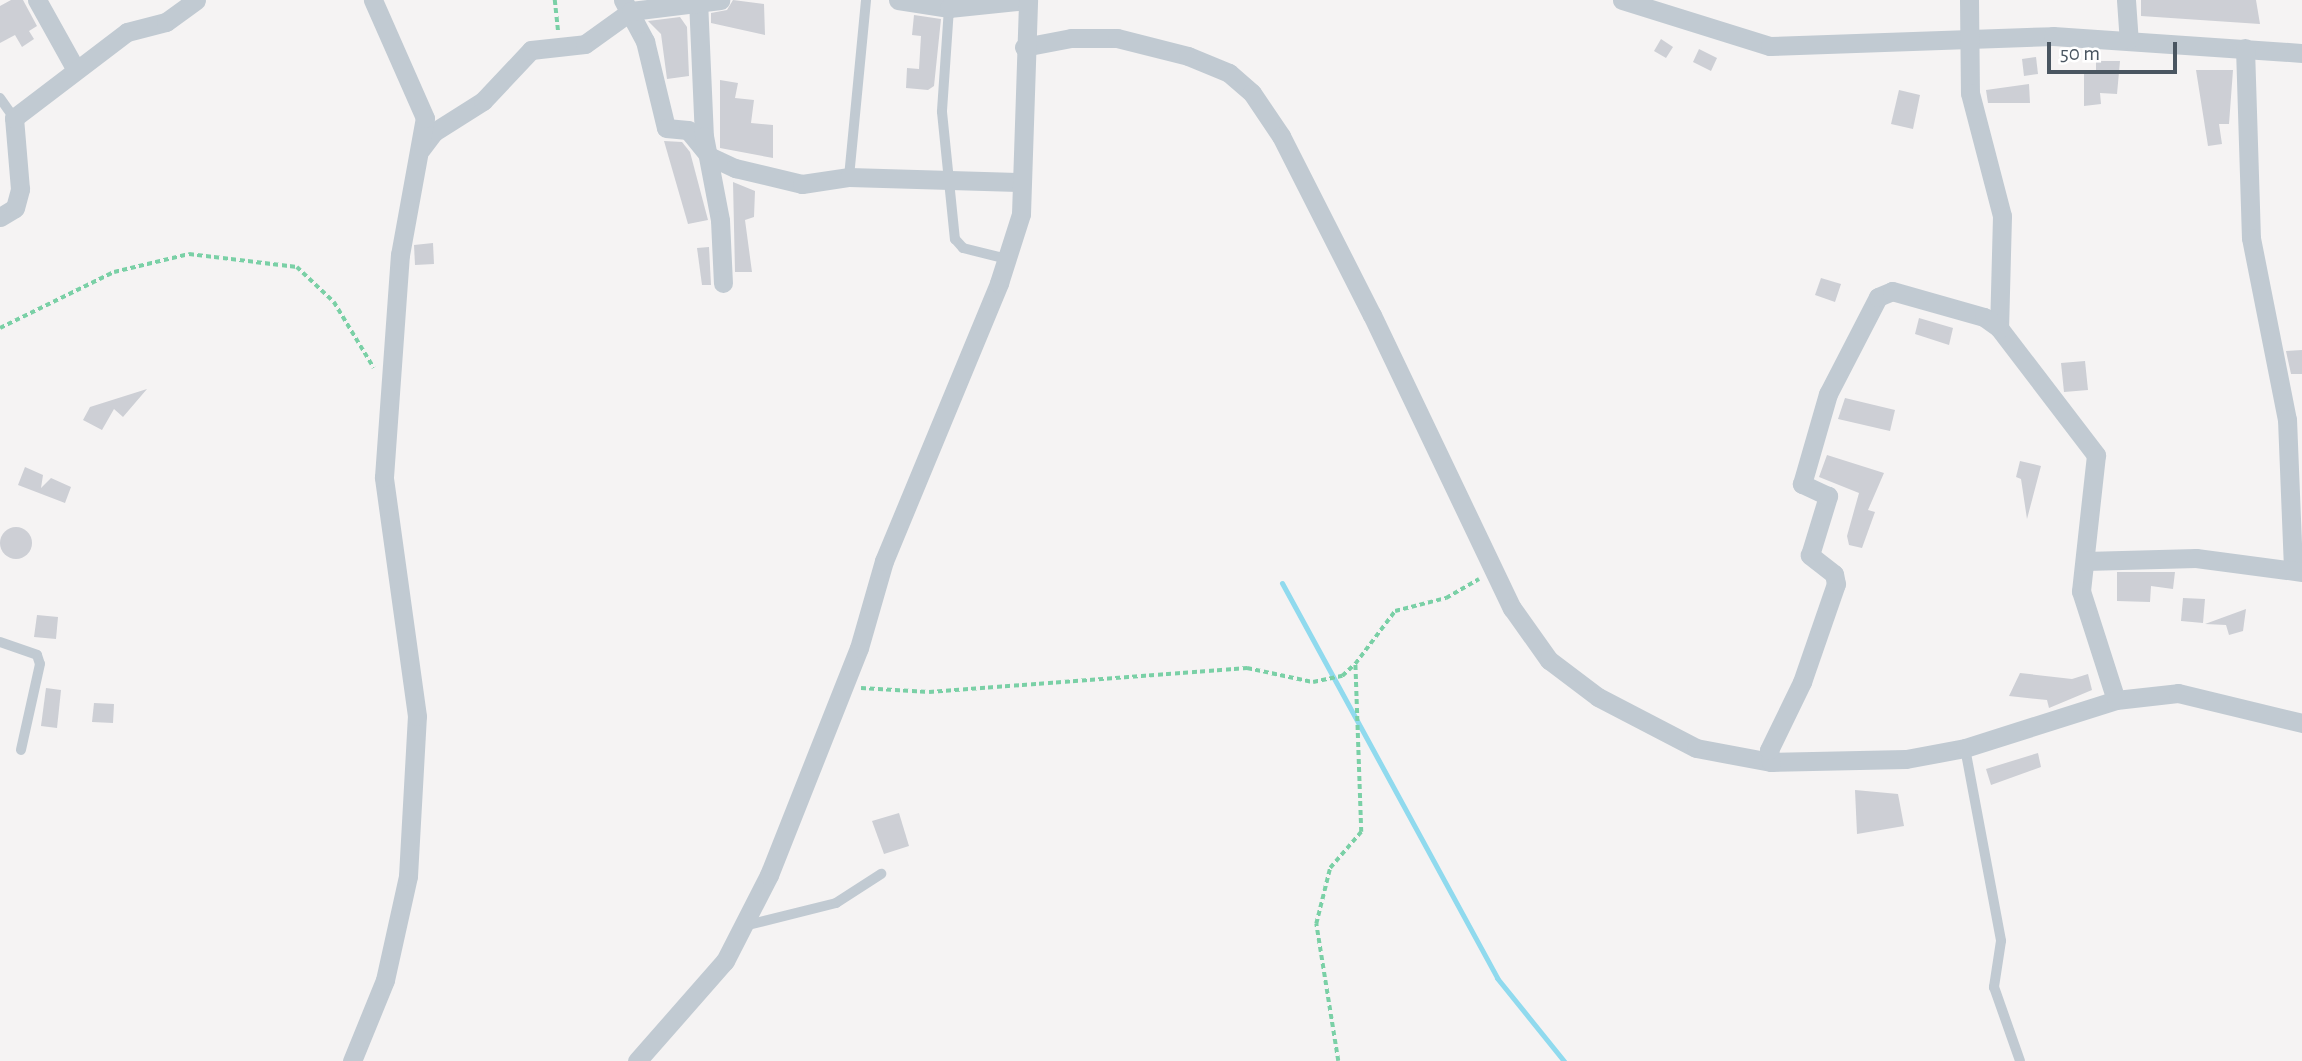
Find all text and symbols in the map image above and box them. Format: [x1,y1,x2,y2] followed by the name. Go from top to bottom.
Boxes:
[2050,28,2180,72] scale bar
[2060,43,2100,64] text: 50 m

